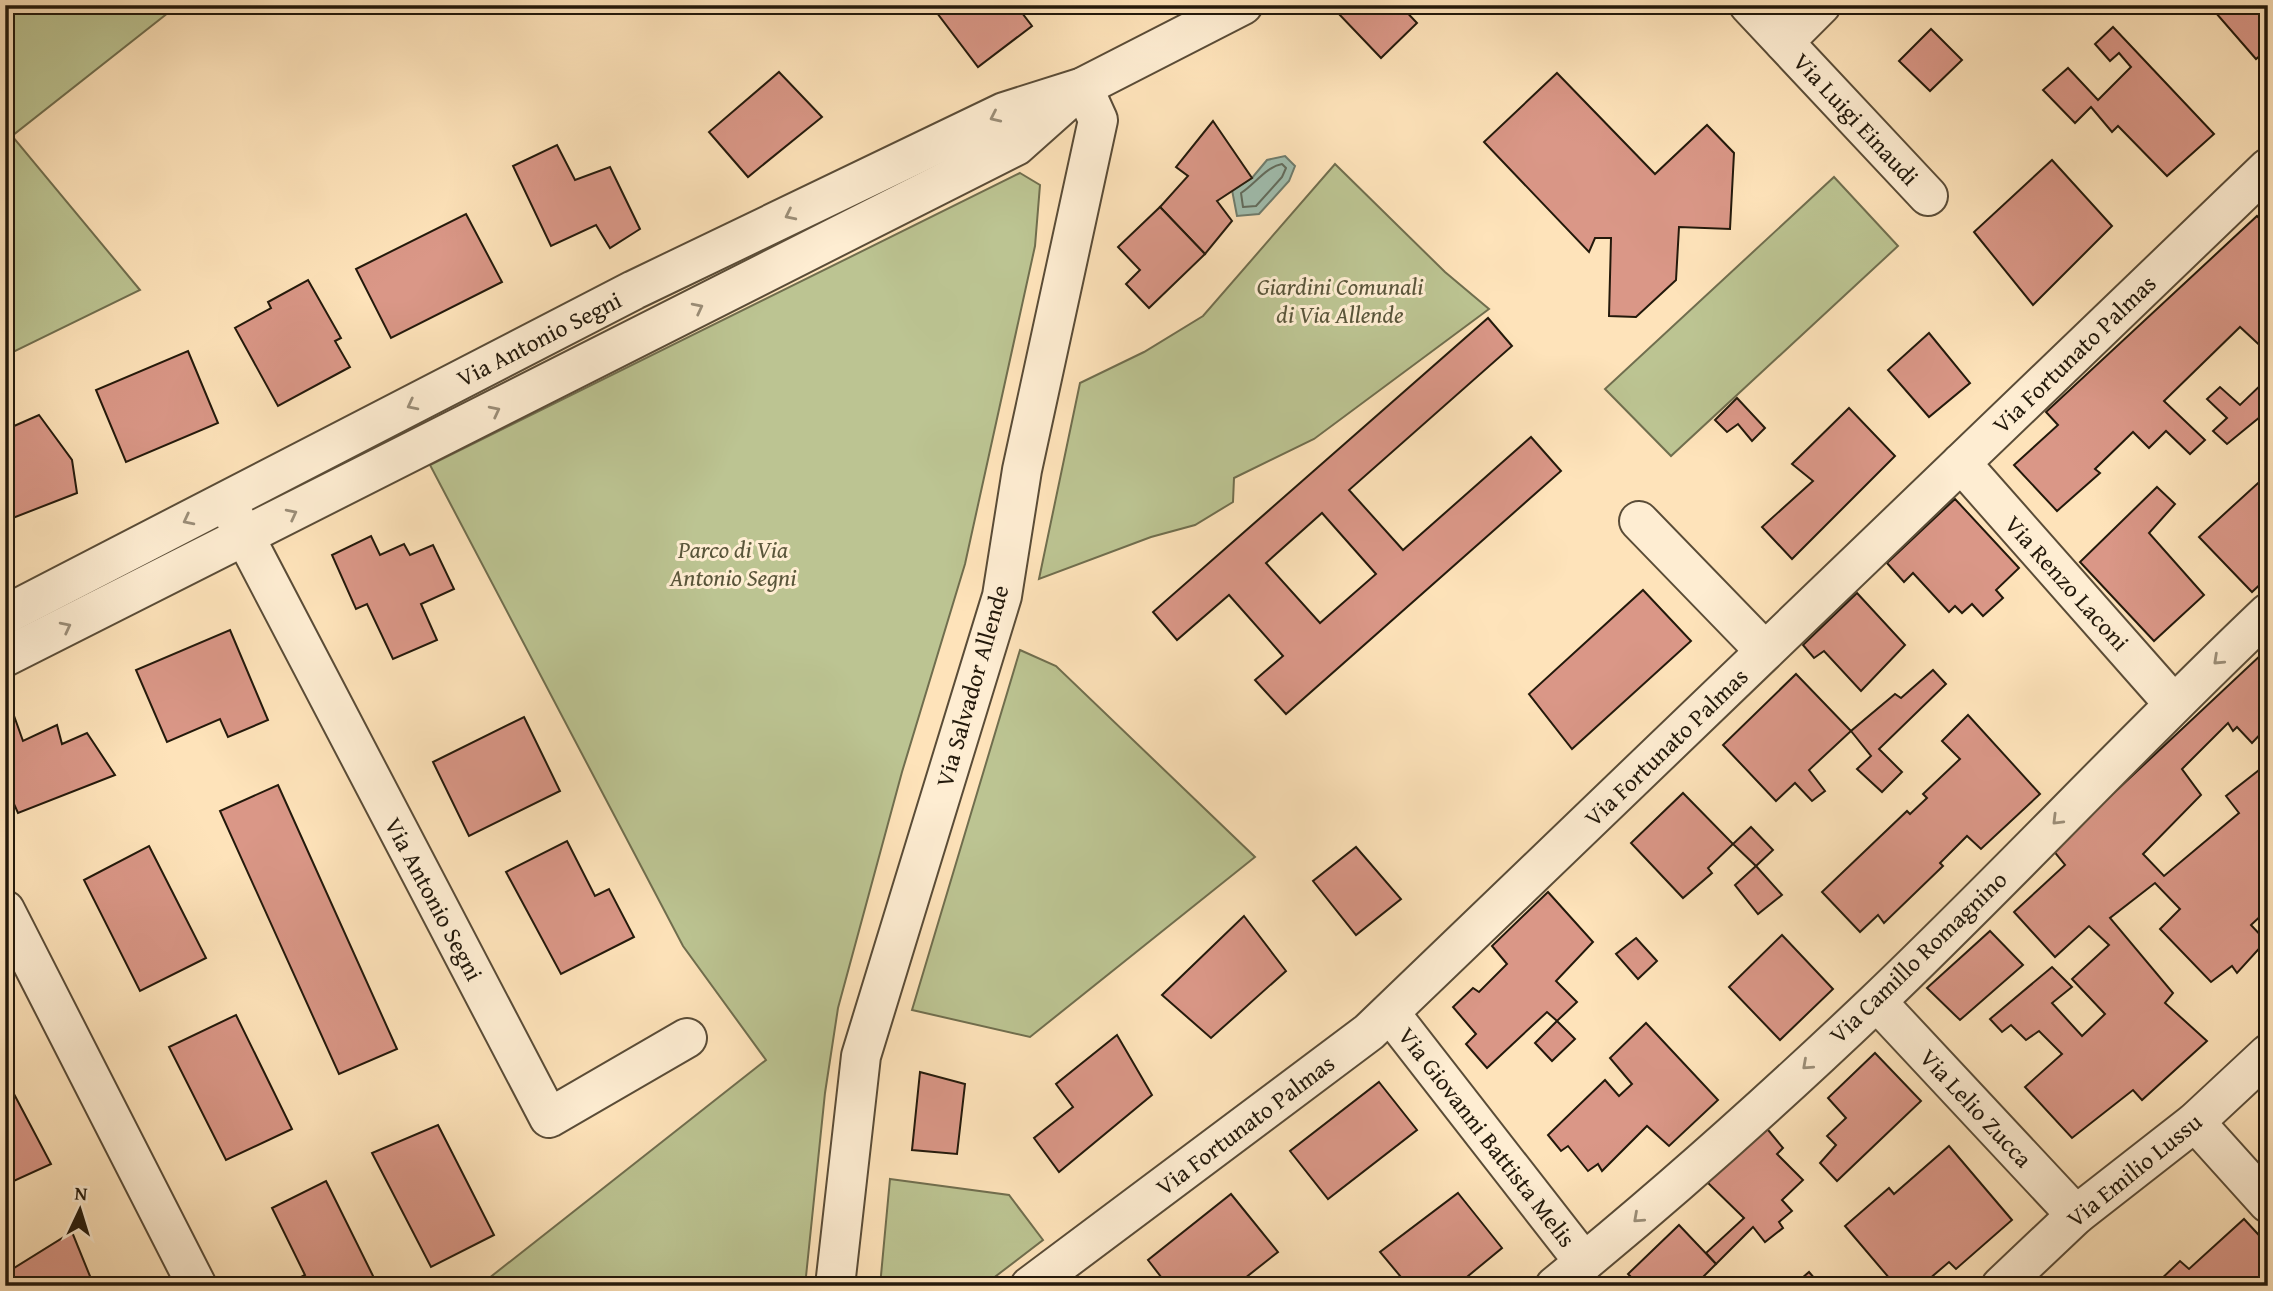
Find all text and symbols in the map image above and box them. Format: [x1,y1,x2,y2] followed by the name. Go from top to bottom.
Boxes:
[1785,45,1927,194] street label: Via Luigi Einaudi
[990,109,1002,123] one-way arrow
[785,207,797,221] one-way arrow
[1984,266,2164,442] street label: Via Fortunato Palmas
[1257,269,1423,332] park label: Giardini Comunali di Via Allende
[451,282,628,396] street label: Via Antonio Segni
[691,303,703,317] one-way arrow
[406,396,419,410] one-way arrow
[488,406,500,420] one-way arrow
[1997,507,2138,659] street label: Via Renzo Laconi
[285,508,297,522] one-way arrow
[183,512,195,526] one-way arrow
[669,532,796,595] park label: Parco di Via Antonio Segni
[926,581,1018,791] street label: Via Salvador Allende
[59,621,71,635] one-way arrow
[2213,652,2226,665] one-way arrow
[1576,659,1756,835] street label: Via Fortunato Palmas
[376,811,492,987] street label: Via Antonio Segni
[2052,812,2065,825] one-way arrow
[1821,863,2015,1051] street label: Via Camillo Romagnino
[1390,1020,1584,1254] street label: Via Giovanni Battista Melis
[1912,1041,2041,1176] street label: Via Lelio Zucca
[1148,1046,1342,1204] street label: Via Fortunato Palmas
[1802,1057,1815,1069] one-way arrow
[2059,1104,2209,1236] street label: Via Emilio Lussu
[46,1176,116,1246] north arrow
[74,1179,89,1207] text: N
[1634,1210,1647,1223] one-way arrow

